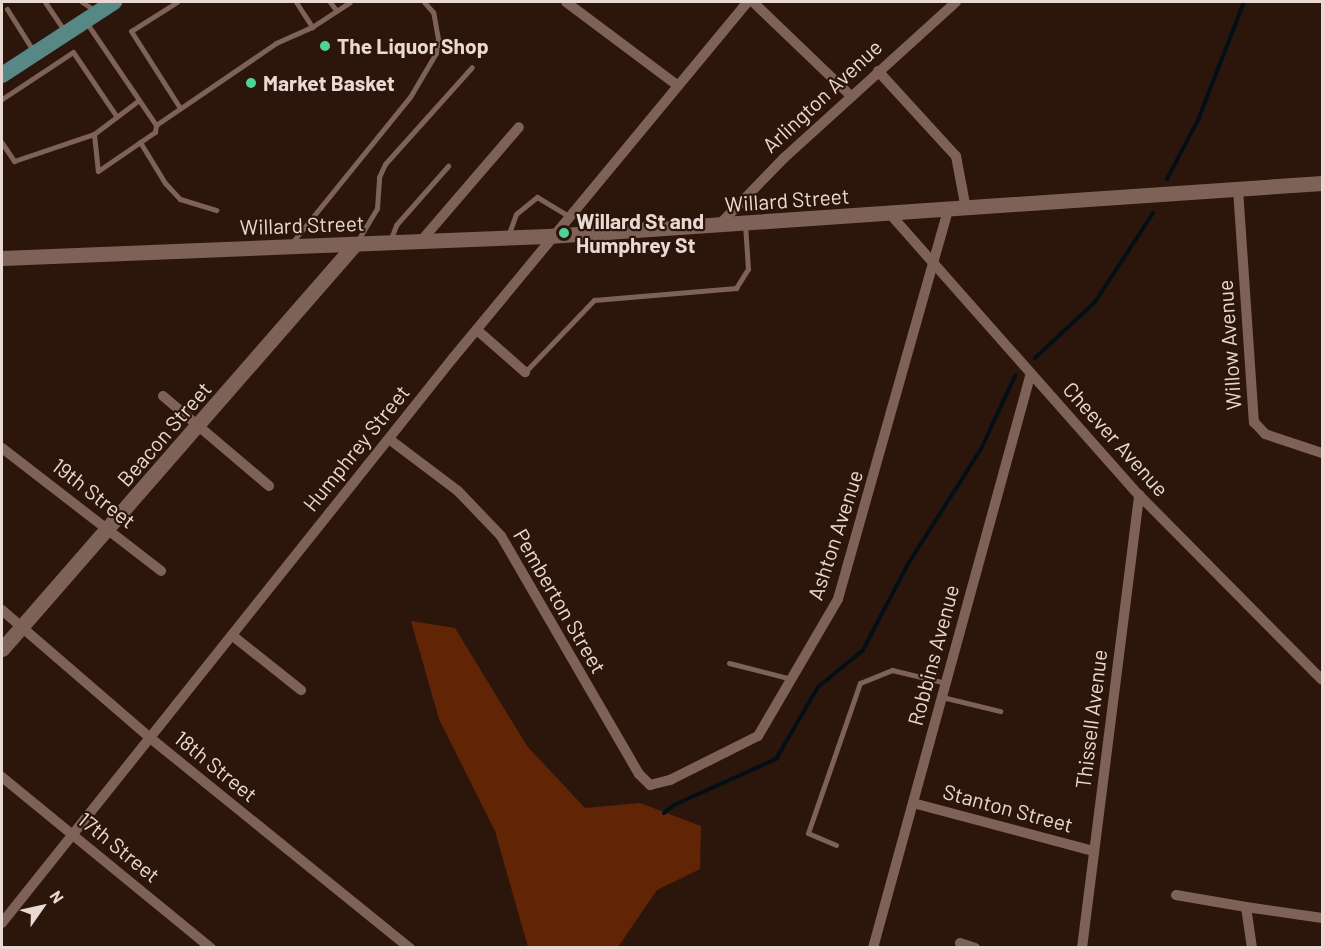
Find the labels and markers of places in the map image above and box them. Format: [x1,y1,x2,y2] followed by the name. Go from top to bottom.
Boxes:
[337,33,489,59] place label: The Liquor Shop
[318,39,332,53] marker: The Liquor Shop
[263,70,395,96] place label: Market Basket
[244,76,258,90] marker: Market Basket
[576,208,704,258] place label: Willard St and Humphrey St
[557,226,571,240] marker: Willard St and Humphrey St

